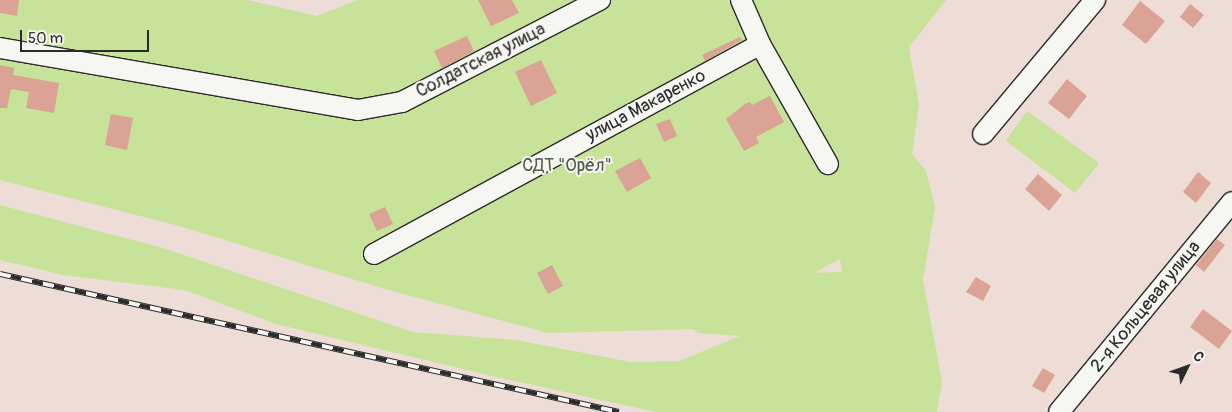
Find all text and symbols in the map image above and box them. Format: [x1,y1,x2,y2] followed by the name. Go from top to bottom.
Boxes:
[413,19,549,103] street label: Солдатская улица
[22,20,151,52] scale bar
[28,29,63,48] text: 50 m
[582,65,710,147] street label: улица Макаренко
[522,155,612,177] park label: СДТ "Орёл"
[1086,237,1206,377] street label: 2-я Кольцевая улица
[1162,342,1212,392] north arrow
[1189,348,1208,366] text: С

